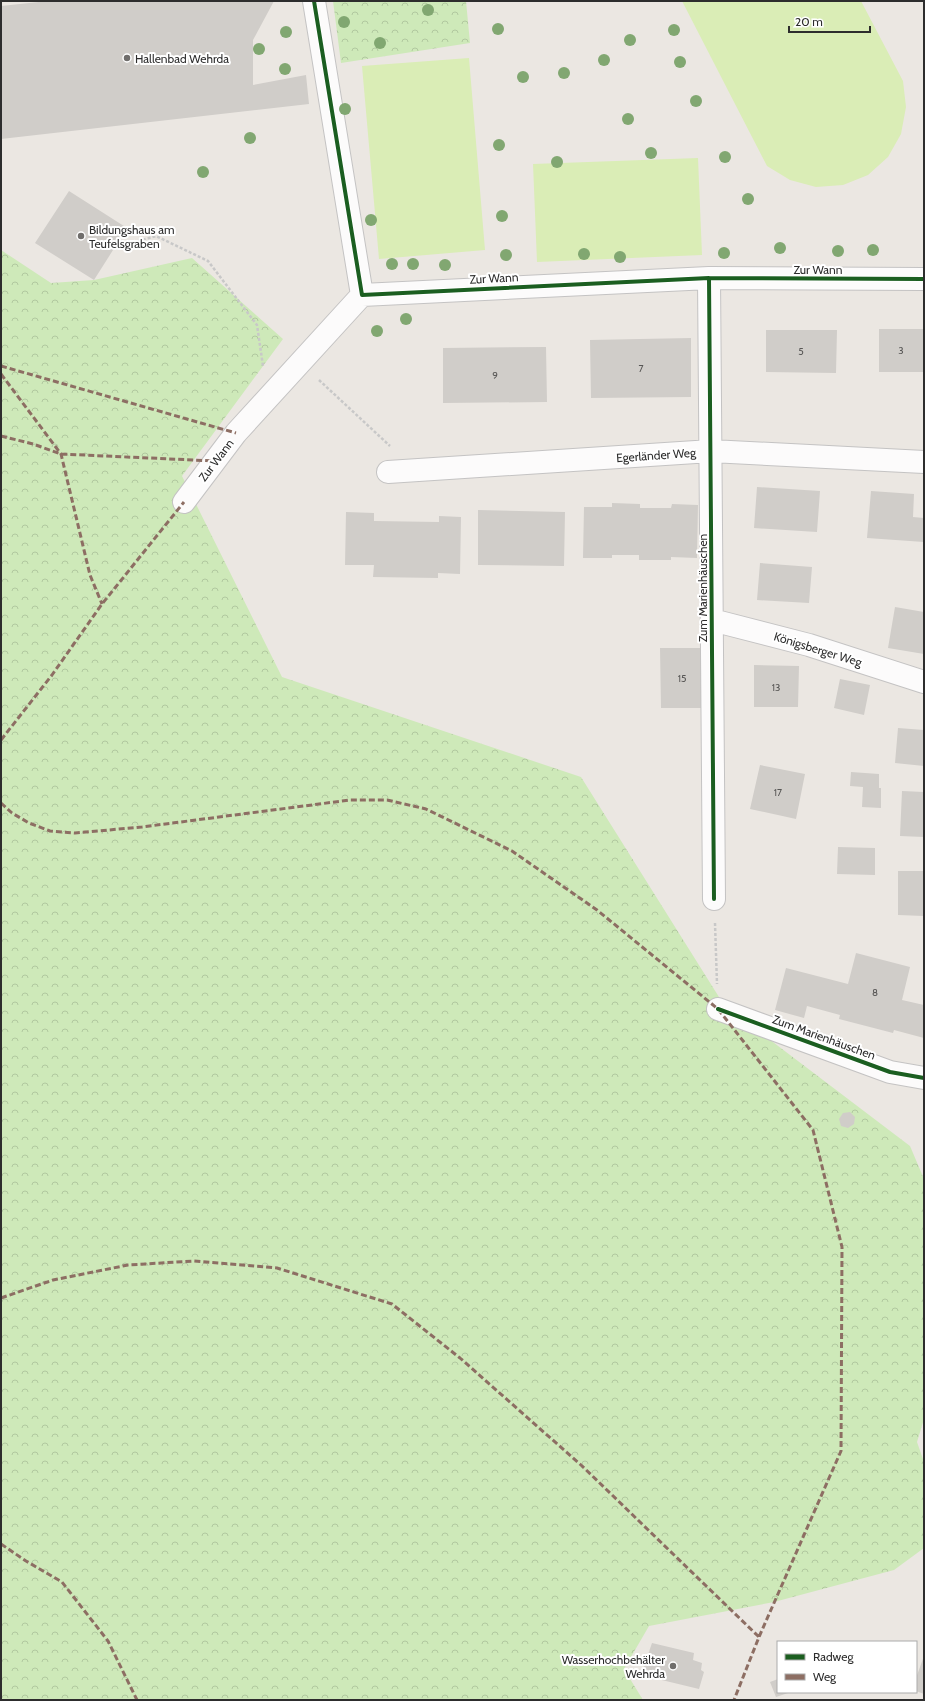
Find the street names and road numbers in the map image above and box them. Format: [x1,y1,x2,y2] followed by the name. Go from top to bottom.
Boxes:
[793,262,843,277] street label: Zur Wann
[469,269,519,287] street label: Zur Wann
[195,436,237,484] street label: Zur Wann
[616,445,697,465] street label: Egerländer Weg
[695,533,710,642] street label: Zum Marienhäuschen
[772,628,865,670] street label: Königsberger Weg
[770,1011,878,1063] street label: Zum Marienhäuschen

